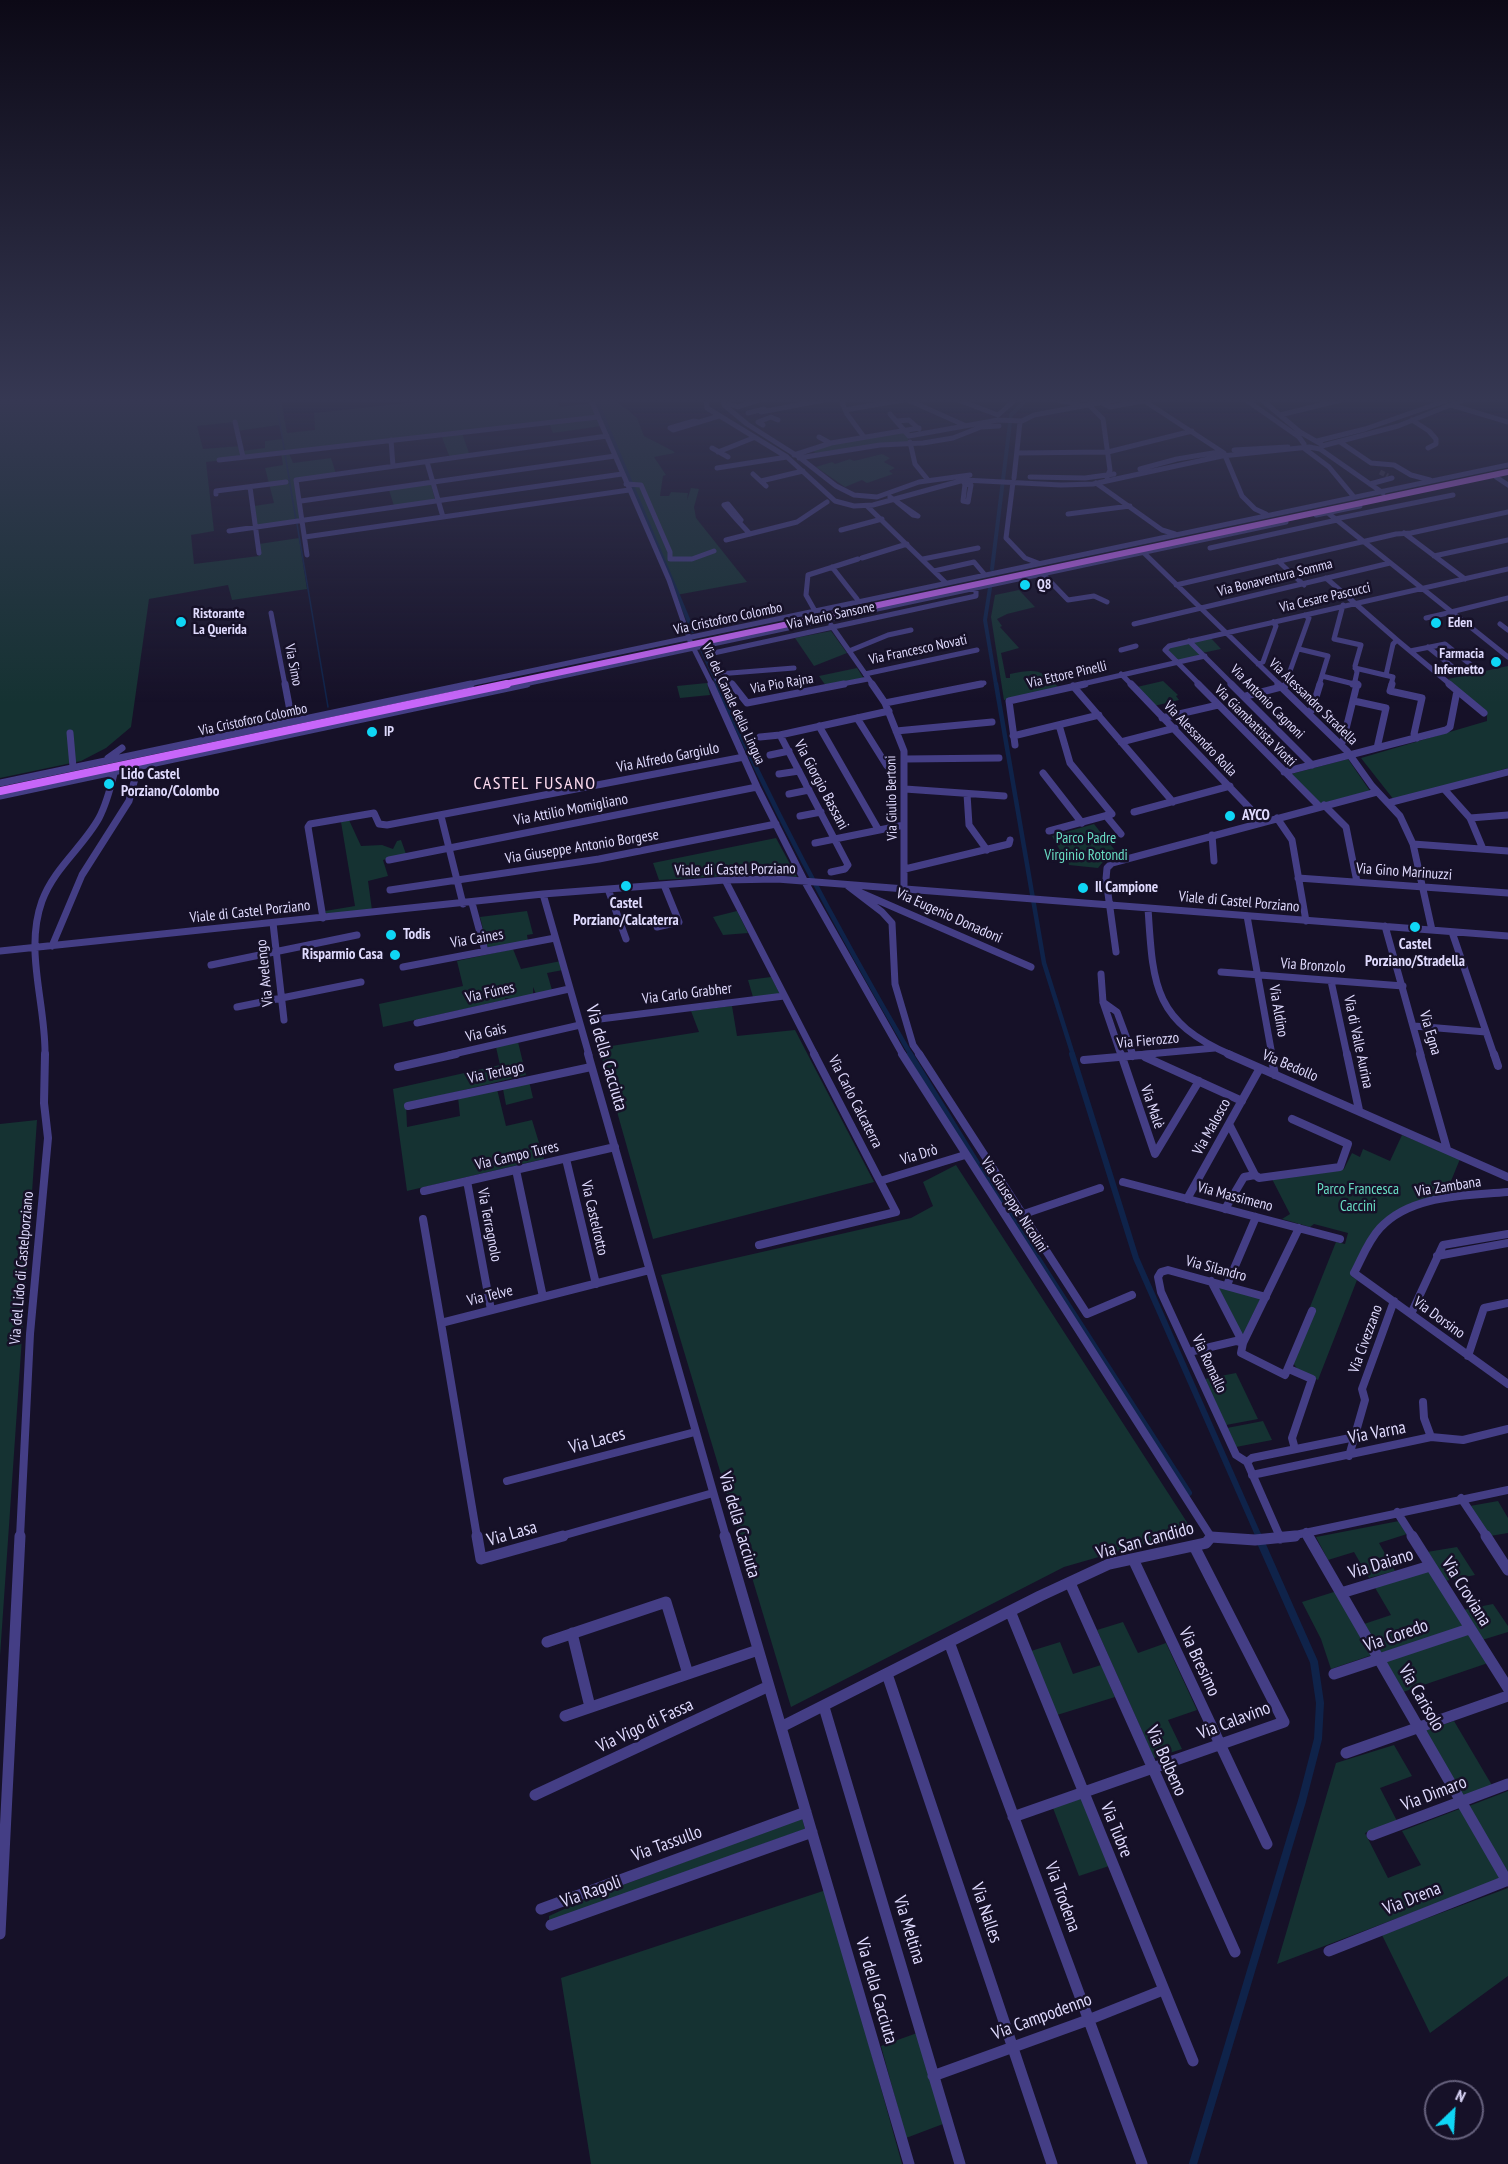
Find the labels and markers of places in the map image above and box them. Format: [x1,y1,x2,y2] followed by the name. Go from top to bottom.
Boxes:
[1037,577,1051,593] place label: Q8
[1018,578,1032,592] marker: Q8
[193,606,247,638] place label: Ristorante La Querida
[174,615,188,629] marker: Ristorante La Querida
[1448,615,1473,631] place label: Eden
[1429,616,1443,630] marker: Eden
[1434,646,1484,678] place label: Farmacia Infernetto
[1489,655,1503,669] marker: Farmacia Infernetto
[384,724,394,740] place label: IP
[365,725,379,739] marker: IP
[121,766,219,801] place label: Lido Castel Porziano/Colombo
[102,777,116,791] marker: Lido Castel Porziano/Colombo
[1242,807,1270,825] place label: AYCO
[1223,809,1237,823] marker: AYCO
[619,879,633,893] marker: Castel Porziano/Calcaterra
[1095,879,1158,897] place label: Il Campione
[1076,881,1090,895] marker: Il Campione
[573,895,679,930] place label: Castel Porziano/Calcaterra
[1408,920,1422,934] marker: Castel Porziano/Stradella
[403,926,431,944] place label: Todis
[384,928,398,942] marker: Todis
[1365,936,1465,971] place label: Castel Porziano/Stradella
[302,946,383,964] place label: Risparmio Casa
[388,948,402,962] marker: Risparmio Casa

